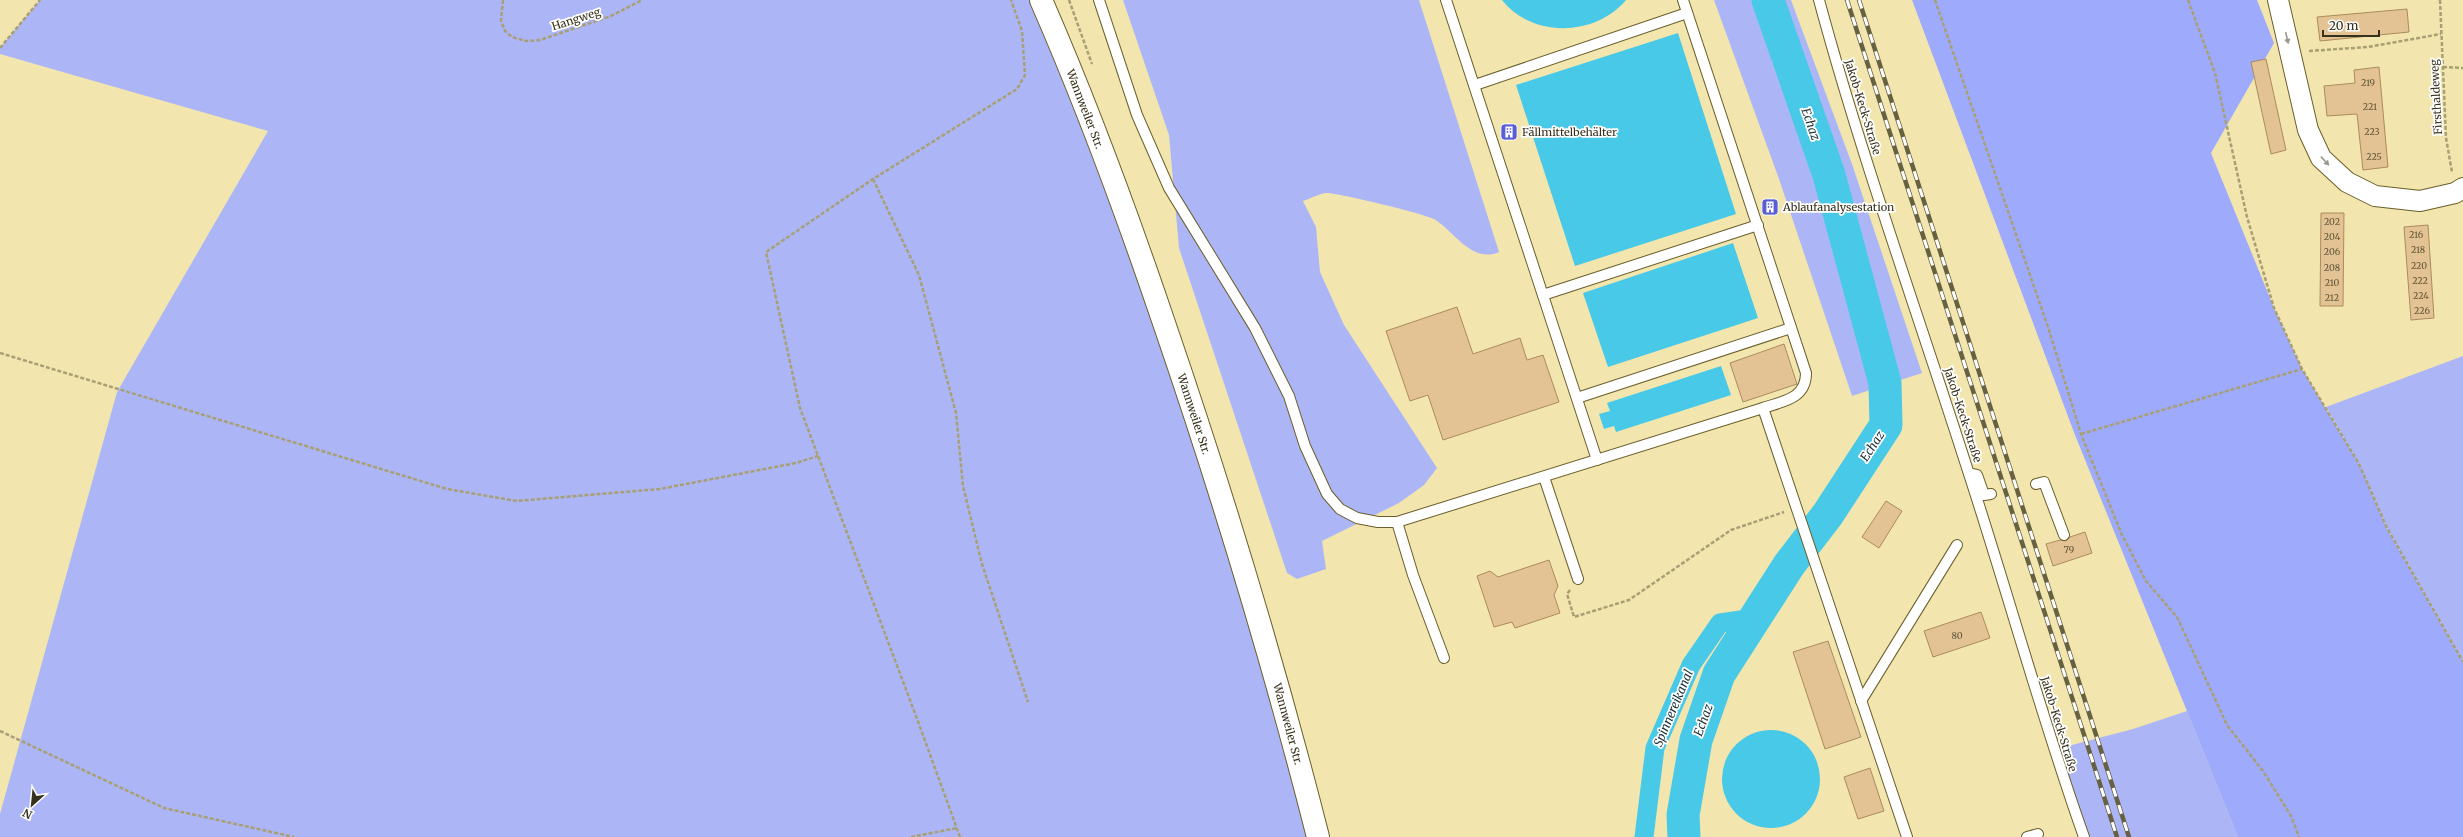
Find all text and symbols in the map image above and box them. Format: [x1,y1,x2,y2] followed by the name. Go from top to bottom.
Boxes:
[550,4,602,33] street label: Hangweg
[2323,12,2379,38] scale bar
[2329,18,2358,33] text: 20 m
[2284,32,2290,44] one-way arrow
[1842,57,1884,157] street label: Jakob-Keck-Straße
[2427,59,2445,135] street label: Firsthaldeweg
[1063,66,1107,151] street label: Wannweiler Str.
[2361,77,2375,88] house number: 219
[2363,101,2377,112] house number: 221
[1799,106,1824,143] water label: Echaz
[1499,122,1519,142] building icon: Fällmittelbehälter
[1522,125,1617,139] place label: Fällmittelbehälter
[2364,126,2380,137] house number: 223
[2366,151,2382,162] house number: 225
[2320,156,2330,166] one-way arrow
[1760,197,1780,217] building icon: Ablaufanalysestation
[1782,200,1895,214] place label: Ablaufanalysestation
[2324,216,2340,227] house number: 202
[2409,229,2424,240] house number: 216
[2324,231,2341,242] house number: 204
[2411,244,2425,255] house number: 218
[2324,246,2341,257] house number: 206
[2411,260,2427,271] house number: 220
[2324,262,2340,273] house number: 208
[2412,275,2428,286] house number: 222
[2325,277,2339,288] house number: 210
[2413,290,2429,301] house number: 224
[2325,292,2339,303] house number: 212
[2414,305,2430,316] house number: 226
[1941,365,1985,464] street label: Jakob-Keck-Straße
[1174,371,1214,456] street label: Wannweiler Str.
[1857,427,1888,464] water label: Echaz
[2064,544,2074,555] house number: 79
[1951,630,1963,641] house number: 80
[1650,667,1696,749] water label: Spinnereikanal
[2038,674,2080,774] street label: Jakob-Keck-Straße
[1270,681,1306,767] street label: Wannweiler Str.
[1690,701,1716,738] water label: Echaz
[12,785,52,825] north arrow
[20,806,35,822] text: N

